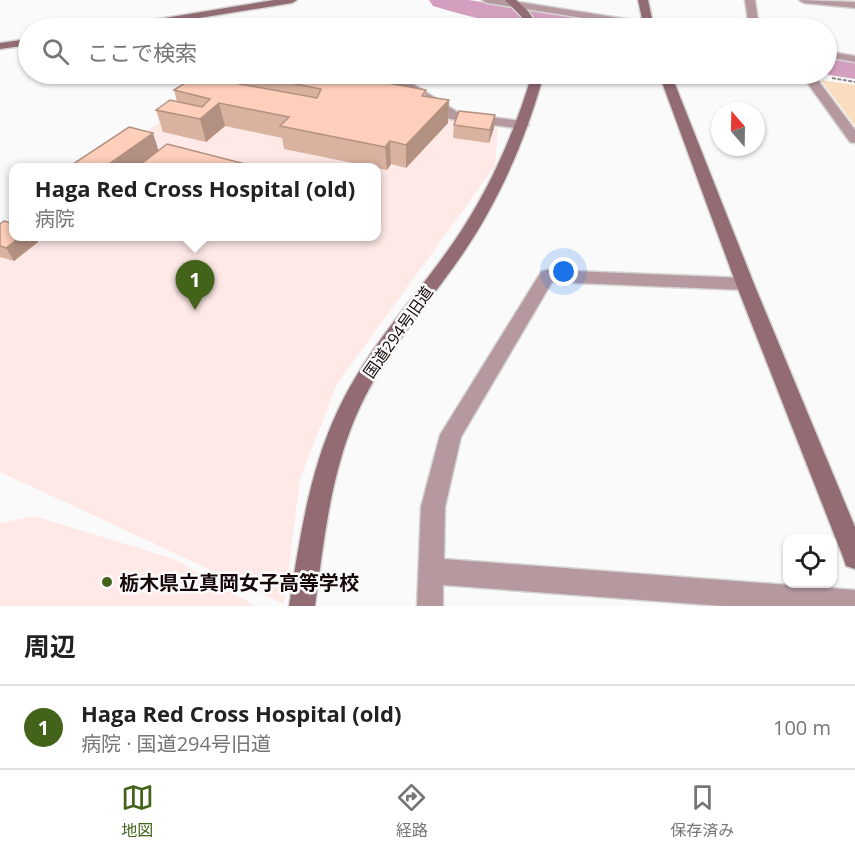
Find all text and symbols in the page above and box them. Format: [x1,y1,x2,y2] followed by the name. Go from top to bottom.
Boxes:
[18,18,837,84] search box
[39,35,72,68] icon: search
[87,37,197,67] text: ここで検索
[711,102,765,156] north arrow
[9,163,381,241] popup
[35,173,355,203] text: Haga Red Cross Hospital (old)
[35,205,75,232] text: 病院
[549,257,578,286] your location
[176,260,214,310] pin: 1
[358,282,438,382] street label: 国道294号旧道
[783,534,837,588] map controls
[783,534,837,588] button: locate
[119,569,359,596] place label: 栃木県立真岡女子高等学校
[100,575,114,589] marker: 栃木県立真岡女子高等学校
[24,628,76,664] text: 周辺
[81,698,401,728] text: Haga Red Cross Hospital (old)
[38,714,49,741] text: 1
[773,714,831,741] text: 100 m
[81,730,271,757] text: 病院 · 国道294号旧道
[121,781,154,841] tab: 地図
[395,781,428,841] tab: 経路
[670,781,734,841] tab: 保存済み

